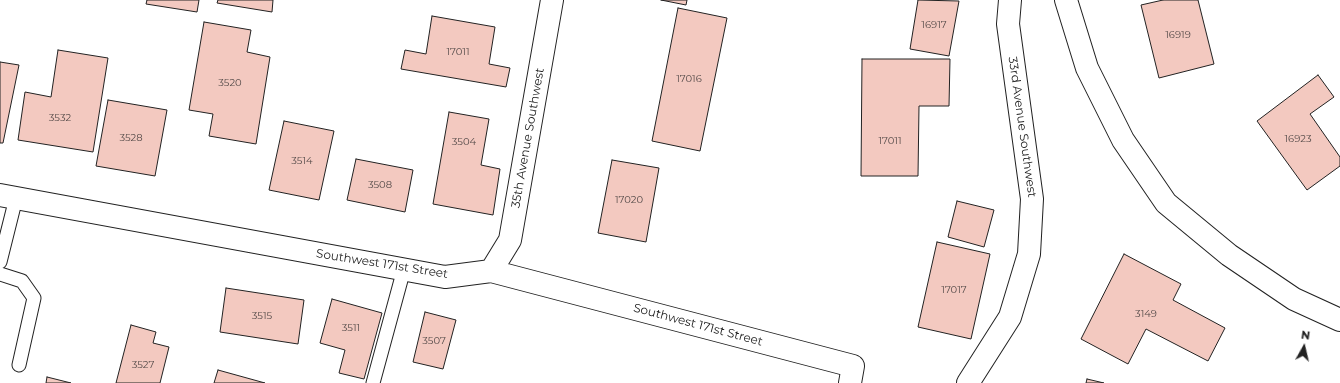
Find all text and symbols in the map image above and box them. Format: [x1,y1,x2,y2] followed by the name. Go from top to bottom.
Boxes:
[921,19,947,31] house number: 16917
[1165,29,1191,41] house number: 16919
[446,46,470,58] house number: 17011
[1005,56,1039,198] street label: 33rd Avenue Southwest
[509,67,547,209] street label: 35th Avenue Southwest
[676,73,702,85] house number: 17016
[218,77,242,89] house number: 3520
[49,112,71,124] house number: 3532
[119,132,143,144] house number: 3528
[1284,133,1312,145] house number: 16923
[878,135,902,147] house number: 17011
[452,136,476,148] house number: 3504
[291,155,313,167] house number: 3514
[368,179,392,191] house number: 3508
[615,194,643,206] house number: 17020
[315,246,449,282] street label: Southwest 171st Street
[941,284,967,296] house number: 17017
[632,301,764,349] street label: Southwest 171st Street
[1135,308,1157,320] house number: 3149
[252,310,272,322] house number: 3515
[342,322,360,334] house number: 3511
[1284,327,1324,367] north arrow
[1300,328,1311,343] text: N
[422,335,446,347] house number: 3507
[132,359,154,371] house number: 3527

